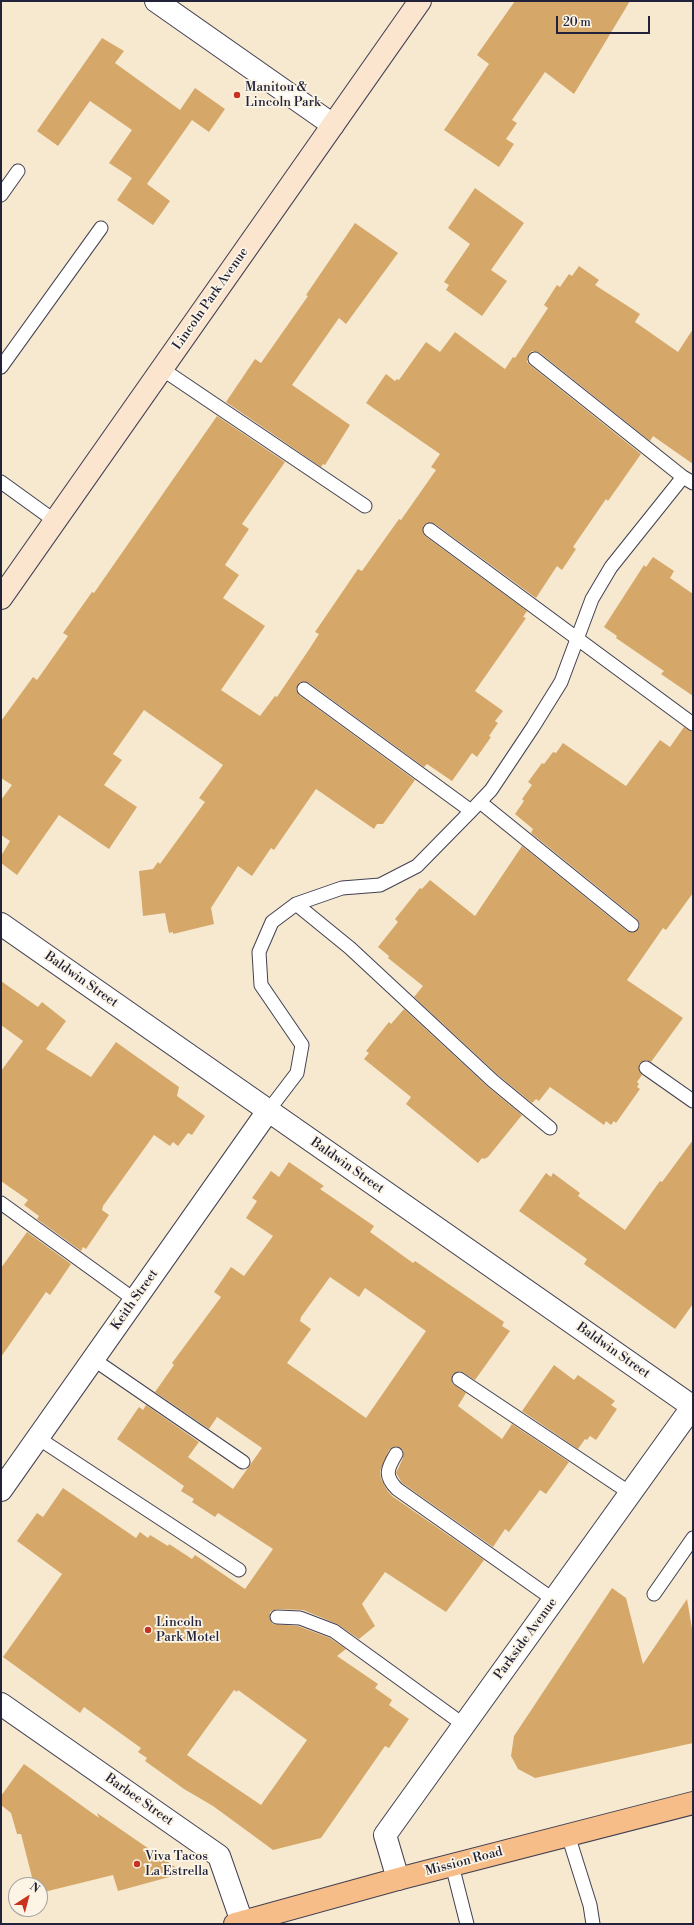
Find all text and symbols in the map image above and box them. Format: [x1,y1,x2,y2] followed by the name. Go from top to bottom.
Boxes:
[558,8,652,34] scale bar
[563,15,591,30] text: 20 m
[245,80,321,111] place label: Manitou & Lincoln Park
[232,90,242,100] marker: Manitou & Lincoln Park
[170,245,252,353] street label: Lincoln Park Avenue
[41,949,121,1011] street label: Baldwin Street
[307,1135,387,1197] street label: Baldwin Street
[108,1267,162,1333] street label: Keith Street
[573,1320,653,1382] street label: Baldwin Street
[491,1595,561,1683] street label: Parkside Avenue
[156,1615,219,1646] place label: Lincoln Park Motel
[143,1625,153,1635] marker: Lincoln Park Motel
[102,1771,176,1829] street label: Barbee Street
[424,1844,504,1880] street label: Mission Road
[145,1849,209,1880] place label: Viva Tacos La Estrella
[132,1859,142,1869] marker: Viva Tacos La Estrella
[8,1877,48,1917] north arrow
[27,1880,42,1896] text: N

